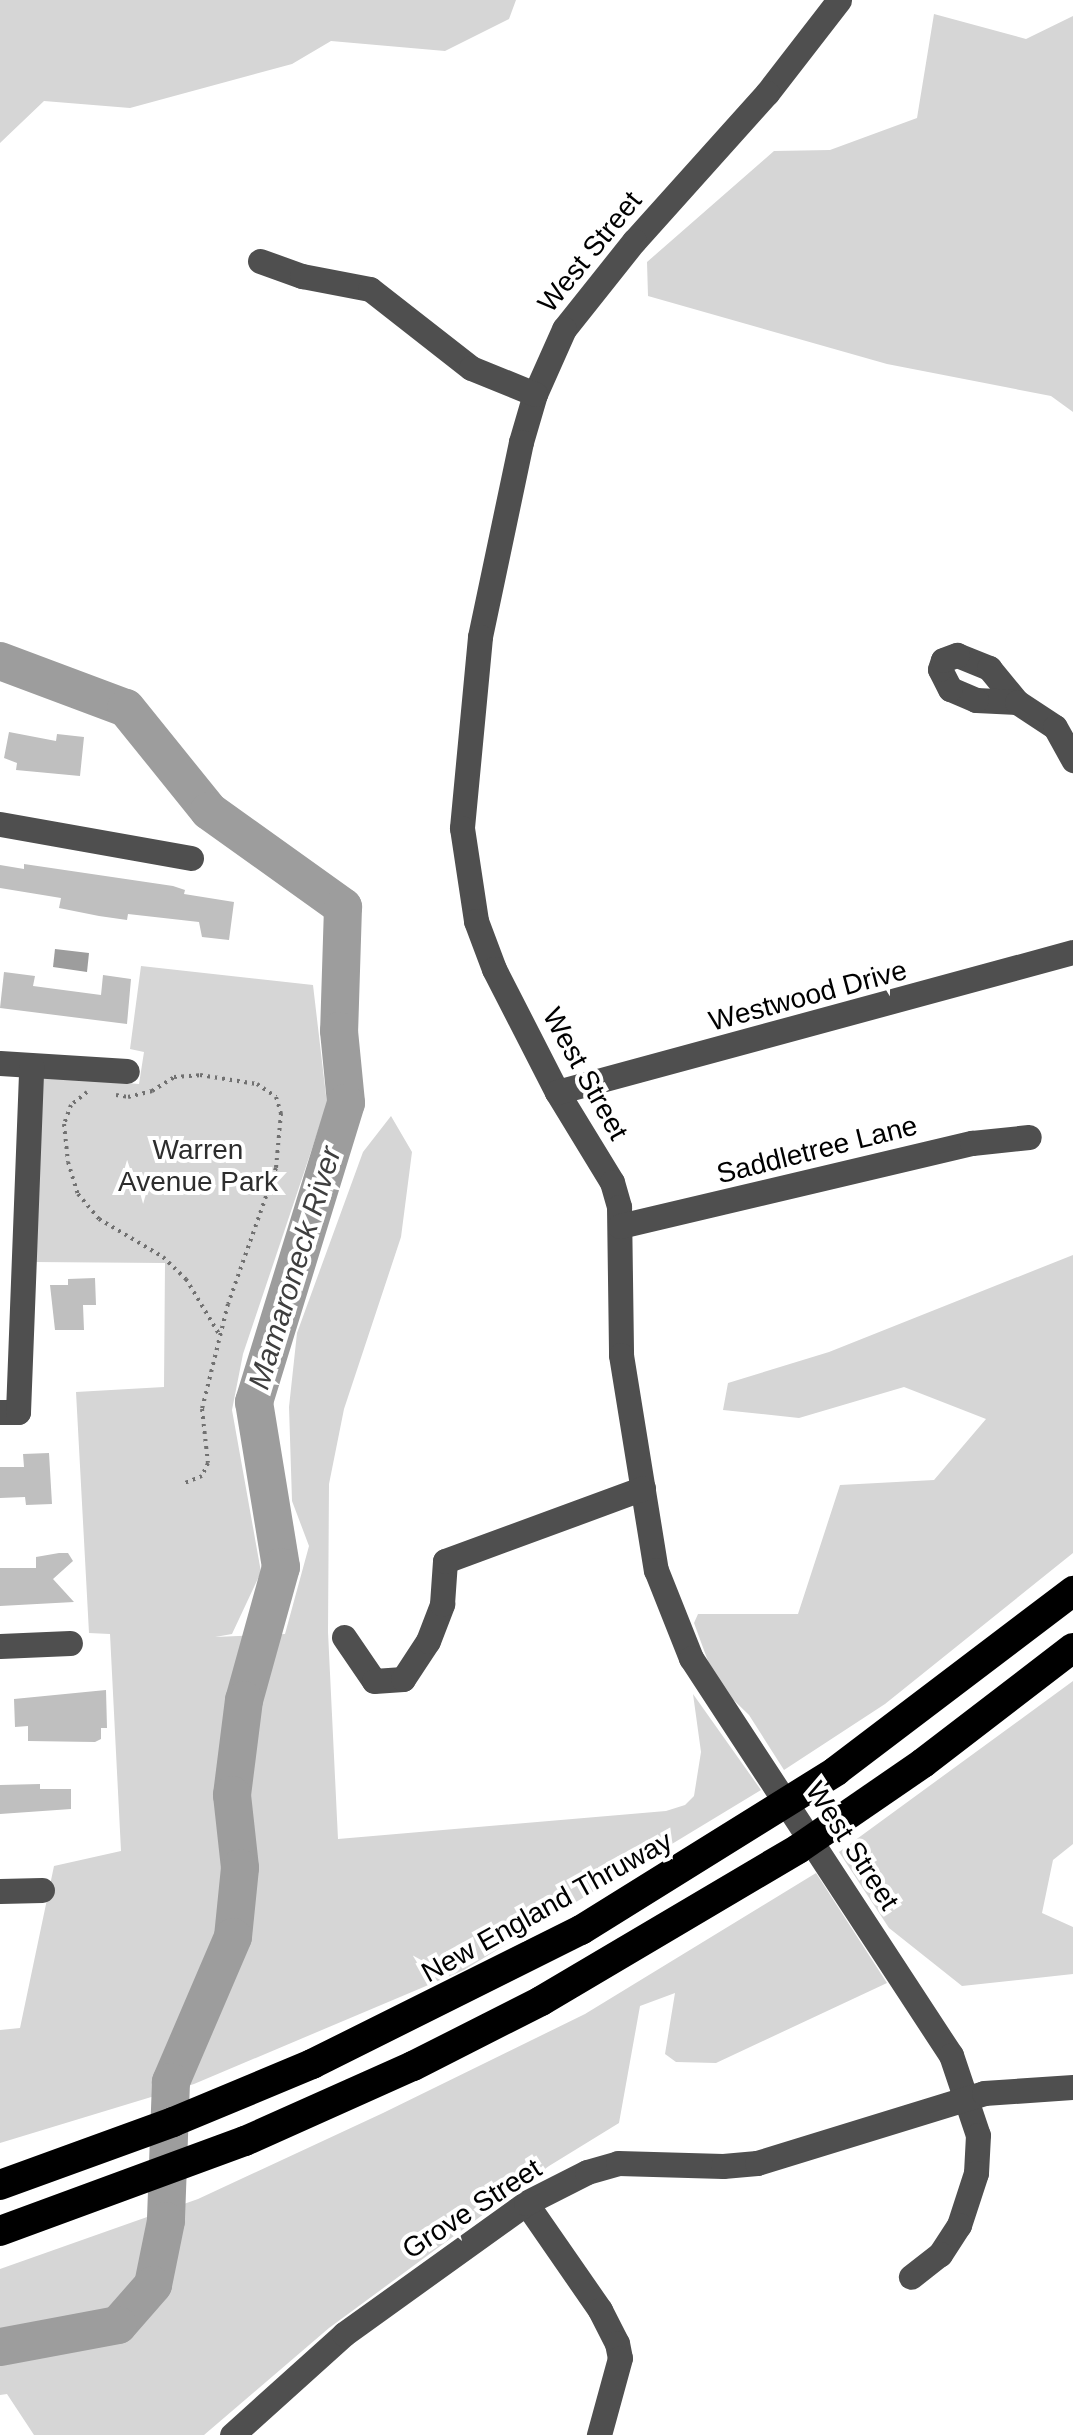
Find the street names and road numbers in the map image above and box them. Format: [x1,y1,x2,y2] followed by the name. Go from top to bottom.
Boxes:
[531,185,649,319] street label: West Street
[705,953,911,1039] street label: Westwood Drive
[535,1002,635,1146] street label: West Street
[713,1109,921,1191] street label: Saddletree Lane
[798,1776,906,1916] street label: West Street
[416,1824,678,1990] street label: New England Thruway
[396,2152,548,2266] street label: Grove Street

